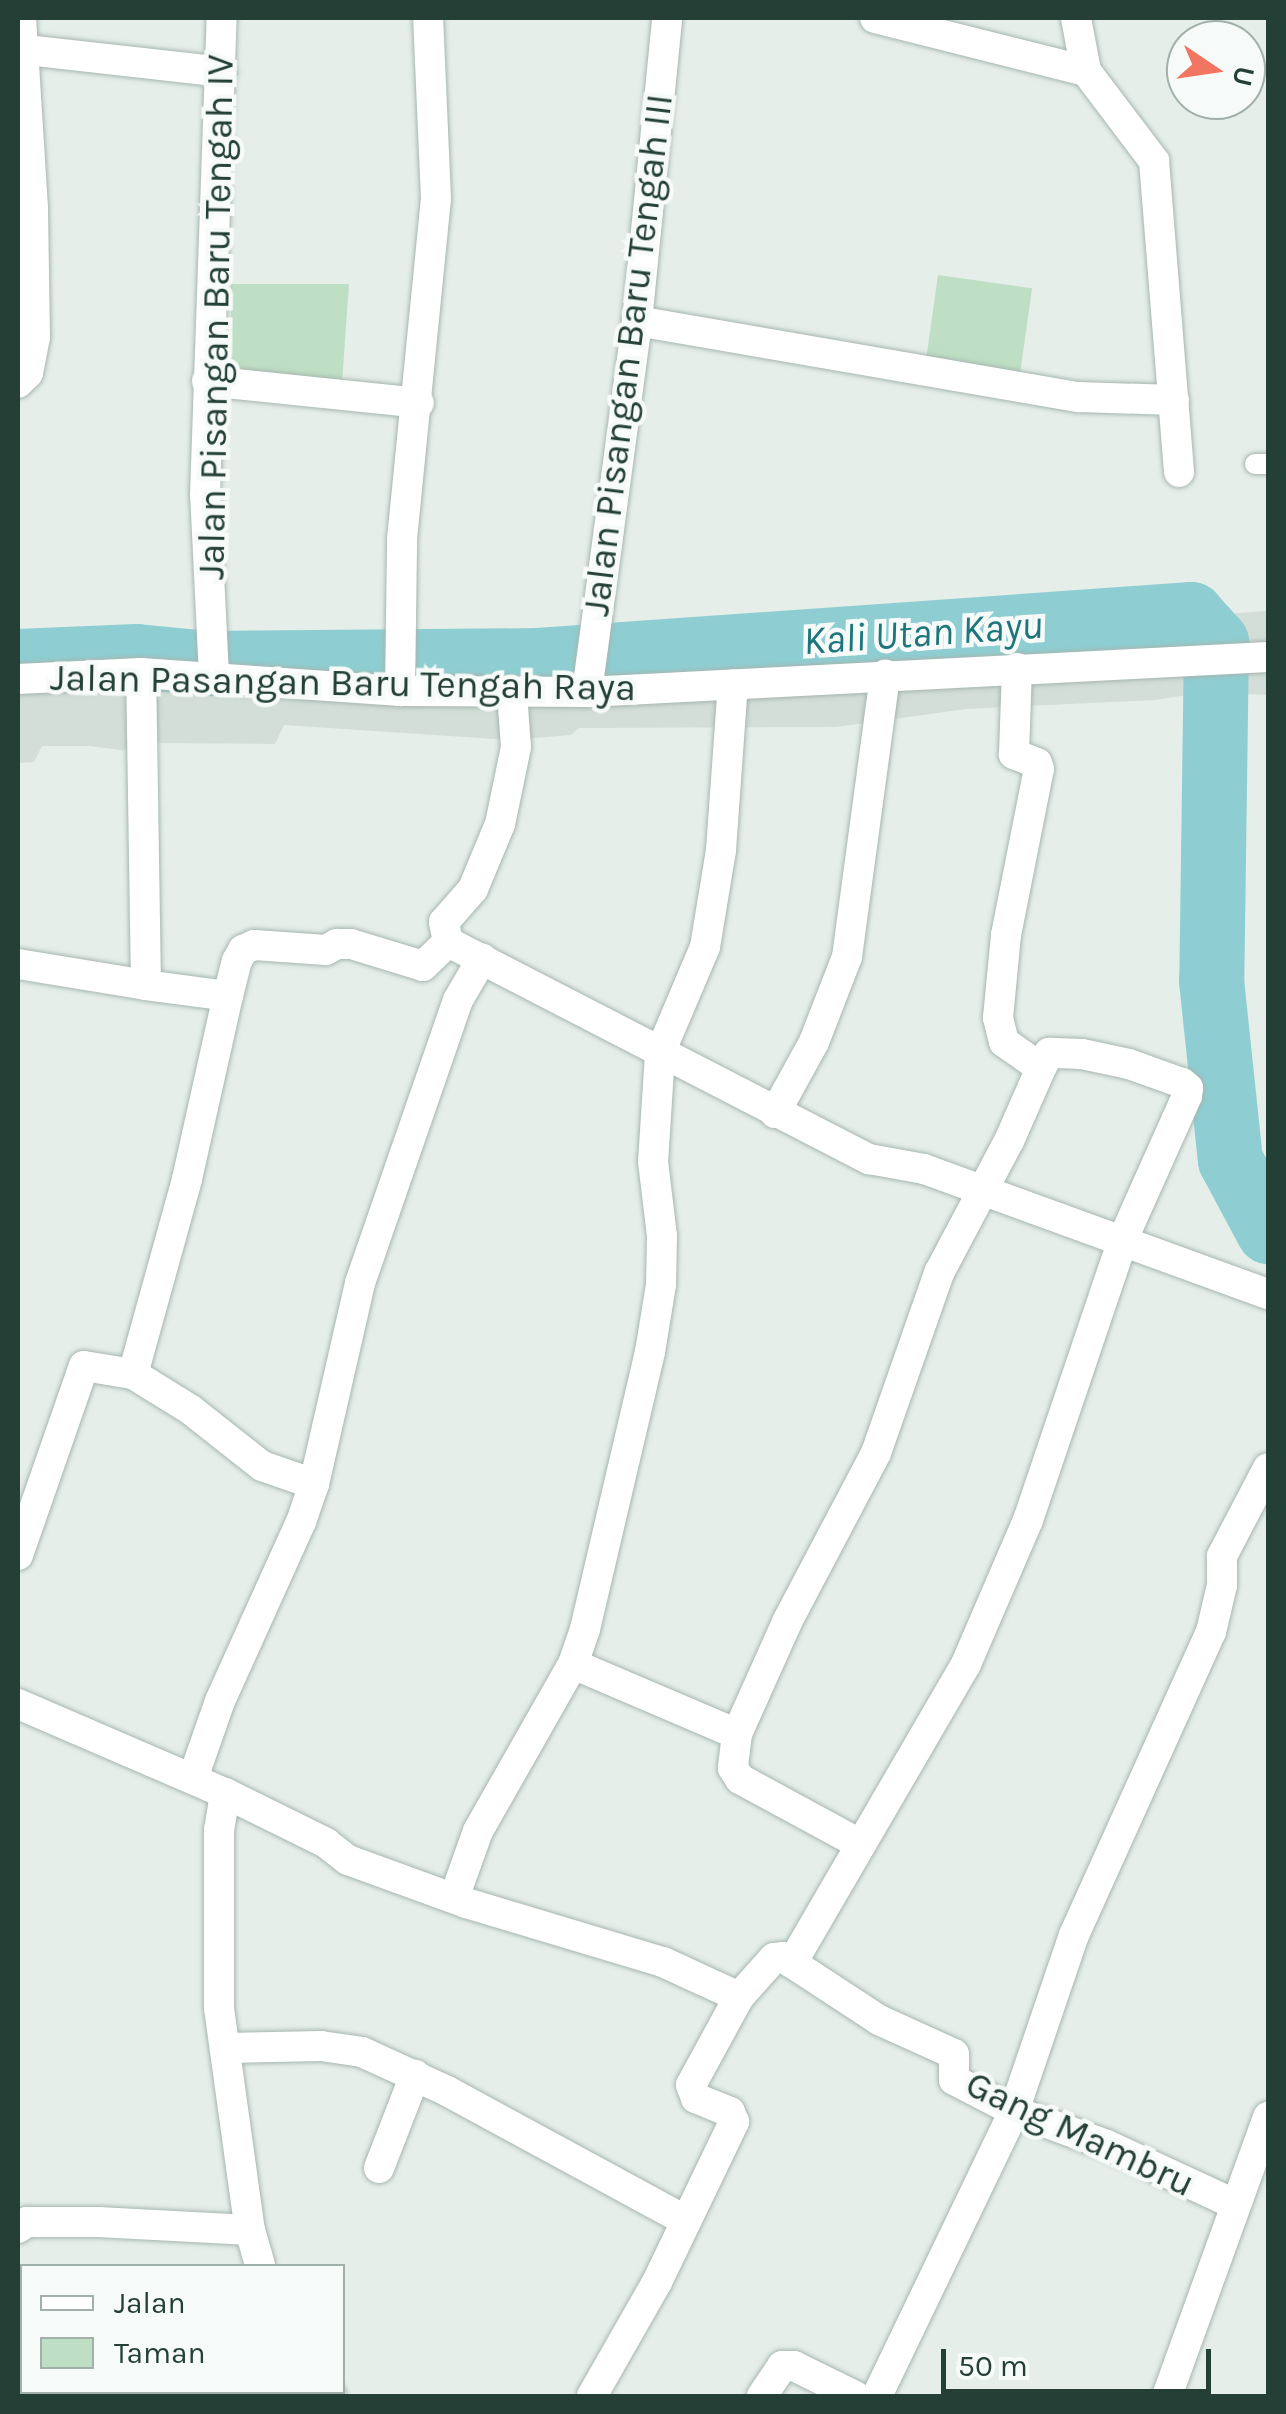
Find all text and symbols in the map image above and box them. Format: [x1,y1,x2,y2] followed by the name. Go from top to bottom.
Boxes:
[1166,20,1266,120] north arrow
[189,54,243,580] street label: Jalan Pisangan Baru Tengah IV
[1226,63,1262,90] text: U
[573,91,683,619] street label: Jalan Pisangan Baru Tengah III
[801,601,1045,665] water label: Kali Utan Kayu
[50,655,636,711] street label: Jalan Pasangan Baru Tengah Raya
[959,2061,1201,2207] street label: Gang Mambru
[20,2264,345,2394] legend
[114,2285,186,2321] text: Jalan
[946,2329,1216,2391] scale bar
[114,2335,206,2371] text: Taman
[958,2348,1028,2384] text: 50 m

